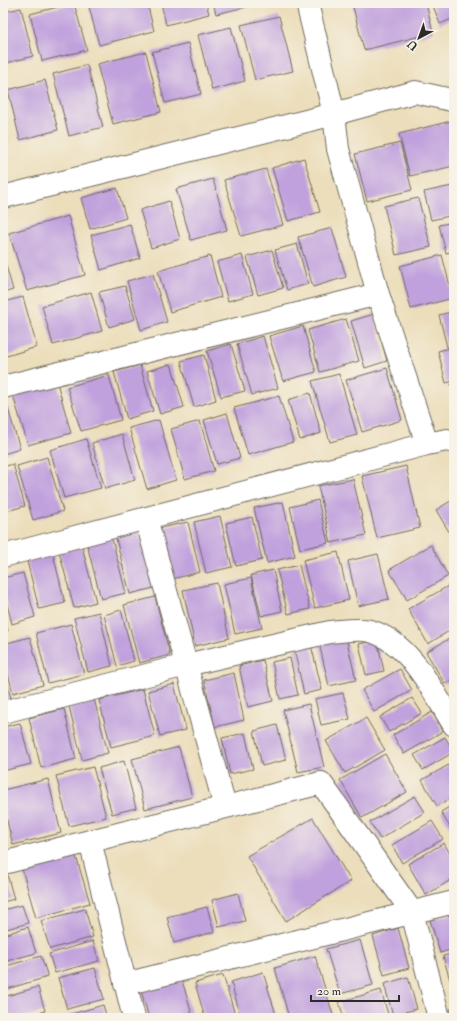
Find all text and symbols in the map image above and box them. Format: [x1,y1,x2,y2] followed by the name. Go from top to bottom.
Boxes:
[399,18,439,58] north arrow
[404,37,421,53] text: U
[311,977,399,1003] scale bar
[317,984,342,999] text: 20 m

